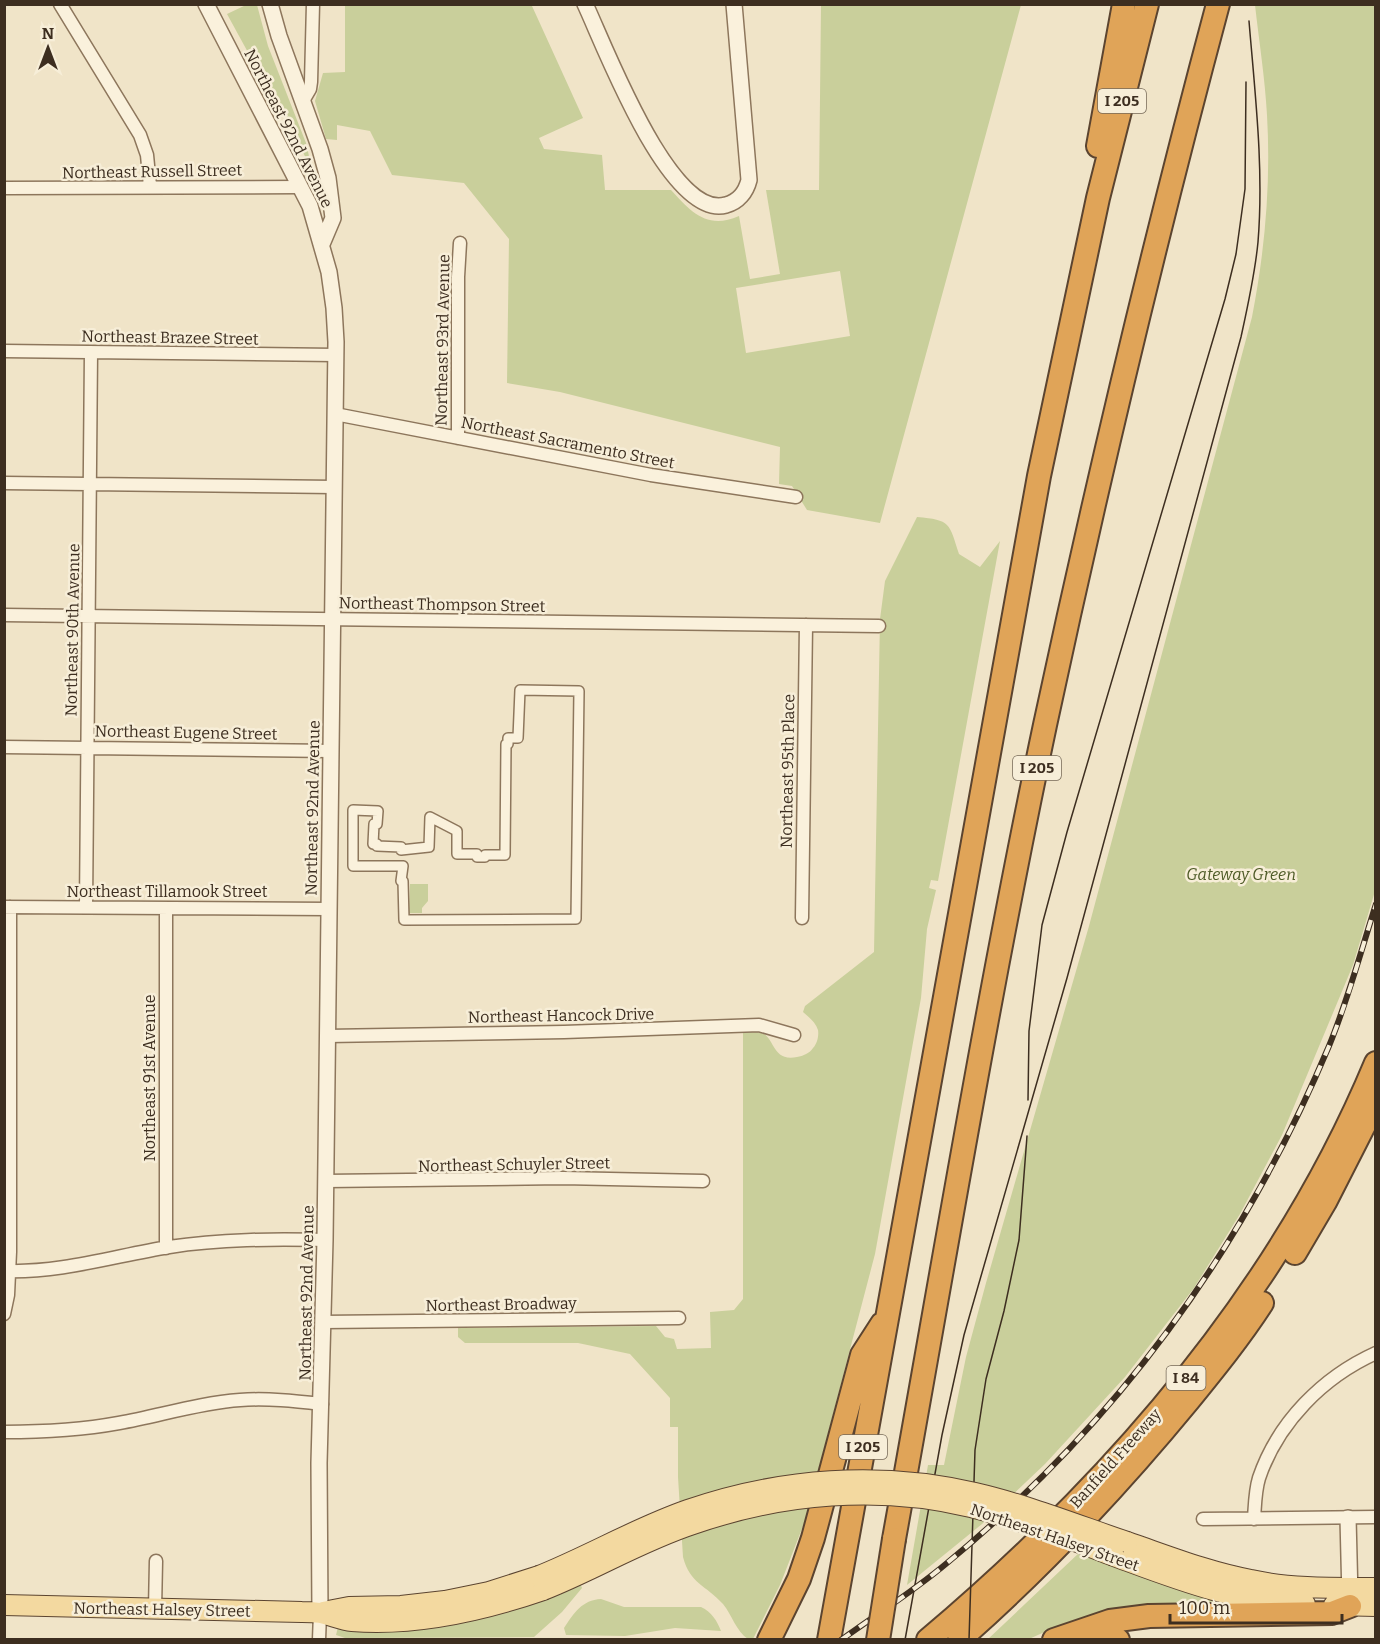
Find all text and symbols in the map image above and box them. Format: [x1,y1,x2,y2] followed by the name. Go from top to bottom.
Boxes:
[18,18,78,78] north arrow
[42,24,54,43] text: N
[240,46,337,211] street label: Northeast 92nd Avenue
[1098,89,1146,113] road number: I 205
[62,160,242,183] street label: Northeast Russell Street
[432,254,453,426] street label: Northeast 93rd Avenue
[81,326,259,349] street label: Northeast Brazee Street
[460,412,676,473] street label: Northeast Sacramento Street
[61,543,84,717] street label: Northeast 90th Avenue
[338,593,546,616] street label: Northeast Thompson Street
[777,694,798,848] street label: Northeast 95th Place
[301,720,324,896] street label: Northeast 92nd Avenue
[94,721,278,744] street label: Northeast Eugene Street
[1013,756,1061,780] road number: I 205
[1186,865,1296,884] park label: Gateway Green
[66,882,268,901] street label: Northeast Tillamook Street
[140,994,159,1162] street label: Northeast 91st Avenue
[468,1004,654,1027] street label: Northeast Hancock Drive
[418,1153,611,1176] street label: Northeast Schuyler Street
[295,1205,318,1381] street label: Northeast 92nd Avenue
[425,1294,577,1315] street label: Northeast Broadway
[1166,1366,1206,1390] road number: I 84
[1066,1404,1165,1512] street label: Banfield Freeway
[839,1435,887,1459] road number: I 205
[968,1500,1142,1575] street label: Northeast Halsey Street
[1170,1587,1342,1625] scale bar
[1179,1597,1230,1619] text: 100 m
[73,1598,251,1621] street label: Northeast Halsey Street

